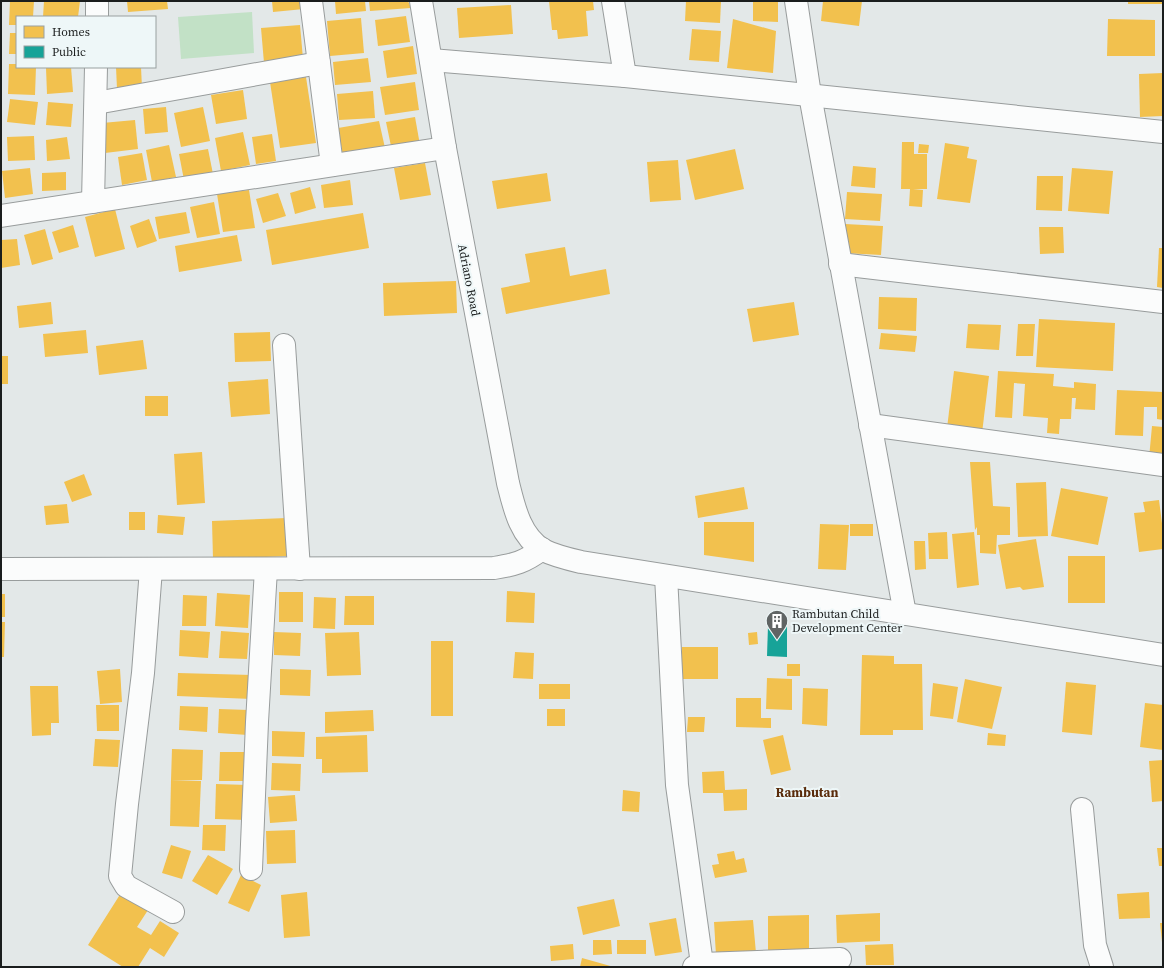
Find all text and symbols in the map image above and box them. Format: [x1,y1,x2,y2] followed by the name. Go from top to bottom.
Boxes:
[16,16,156,68] legend
[52,24,90,40] text: Homes
[52,44,86,60] text: Public
[454,243,484,318] street label: Adriano Road
[792,606,902,636] place label: Rambutan Child Development Center
[764,608,790,641] building icon: Rambutan Child Development Center
[776,784,838,801] district label: Rambutan

